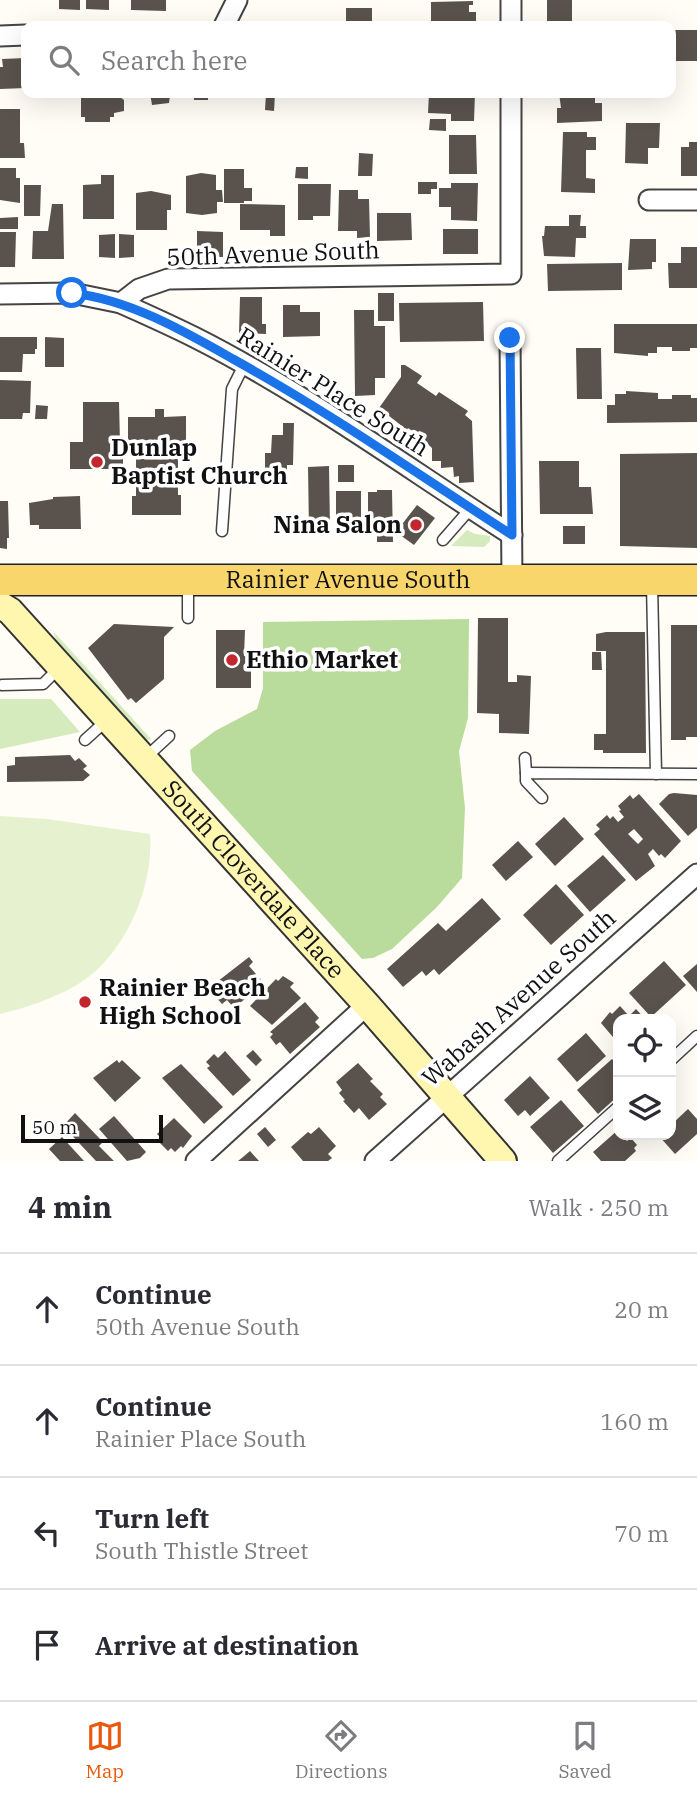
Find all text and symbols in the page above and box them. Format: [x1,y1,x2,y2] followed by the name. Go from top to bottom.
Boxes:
[21,21,676,98] search box
[45,41,83,79] icon: search
[101,43,247,77] text: Search here
[166,233,380,273] street label: 50th Avenue South
[56,277,87,308] route start
[232,319,436,463] street label: Rainier Place South
[494,322,525,353] route end
[111,431,288,491] place label: Dunlap Baptist Church
[89,454,105,470] marker: Dunlap Baptist Church
[273,508,402,540] place label: Nina Salon
[408,517,424,533] marker: Nina Salon
[226,563,470,595] street label: Rainier Avenue South
[246,643,398,675] place label: Ethio Market
[224,652,240,668] marker: Ethio Market
[156,773,352,985] street label: South Cloverdale Place
[415,902,622,1093] street label: Wabash Avenue South
[99,971,266,1031] place label: Rainier Beach High School
[77,994,93,1010] marker: Rainier Beach High School
[613,1014,676,1140] map controls
[613,1014,676,1077] button: locate
[613,1077,676,1140] button: layers
[21,1112,163,1144] scale bar
[32,1115,77,1139] text: 50 m
[28,1187,112,1226] text: 4 min
[528,1192,669,1222] text: Walk · 250 m
[95,1277,212,1311] text: Continue
[28,1290,66,1328] icon: ahead
[614,1294,669,1324] text: 20 m
[95,1311,300,1341] text: 50th Avenue South
[95,1389,212,1423] text: Continue
[28,1402,66,1440] icon: ahead
[600,1406,669,1436] text: 160 m
[95,1423,306,1453] text: Rainier Place South
[95,1501,209,1535] text: Turn left
[28,1514,66,1552] icon: left
[614,1518,669,1548] text: 70 m
[95,1535,309,1565] text: South Thistle Street
[28,1626,66,1664] icon: arrive
[95,1628,359,1662] text: Arrive at destination
[85,1717,124,1783] tab: Map
[295,1717,388,1783] tab: Directions
[558,1717,612,1783] tab: Saved

